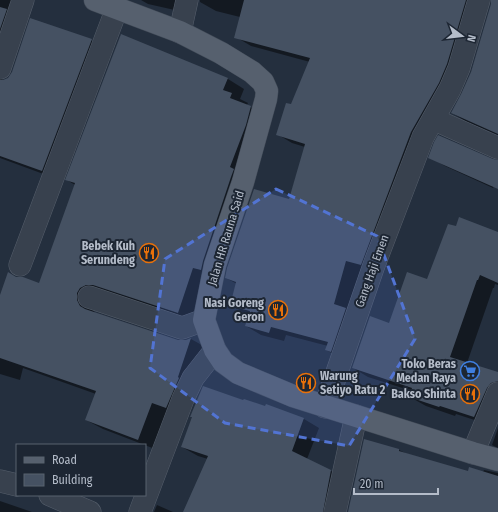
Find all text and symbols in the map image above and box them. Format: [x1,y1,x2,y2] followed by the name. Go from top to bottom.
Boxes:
[442,16,482,56] north arrow
[464,34,478,43] text: N
[205,189,247,287] street label: Jalan HR Rauna Said
[352,233,392,309] street label: Gang Haji Emen
[81,239,135,267] place label: Bebek Kuh Serundeng
[138,242,160,264] restaurant icon: Bebek Kuh Serundeng
[204,296,264,324] place label: Nasi Goreng Geron
[267,299,289,321] restaurant icon: Nasi Goreng Geron
[396,357,457,385] place label: Toko Beras Medan Raya
[459,360,481,382] supermarket icon: Toko Beras Medan Raya
[320,369,386,397] place label: Warung Setiyo Ratu 2
[295,372,317,394] restaurant icon: Warung Setiyo Ratu 2
[459,383,481,405] restaurant icon: Bakso Shinta
[391,387,456,401] place label: Bakso Shinta
[16,444,146,496] legend
[52,453,77,467] text: Road
[354,470,438,496] scale bar
[52,473,93,487] text: Building
[360,477,384,491] text: 20 m

